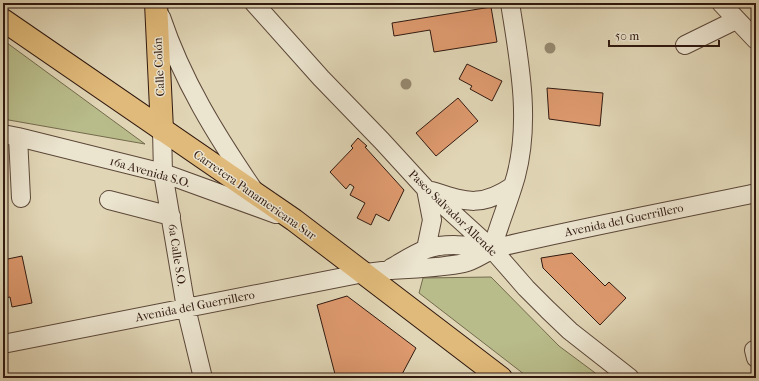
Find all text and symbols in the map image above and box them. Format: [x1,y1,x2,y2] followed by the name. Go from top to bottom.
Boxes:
[609,22,719,48] scale bar
[615,29,639,43] text: 50 m
[150,37,168,97] street label: Calle Colón
[191,147,320,243] street label: Carretera Panamericana Sur
[108,154,192,190] street label: 16a Avenida S.O.
[406,167,500,259] street label: Paseo Salvador Allende
[562,201,685,240] street label: Avenida del Guerrillero
[165,223,189,287] street label: 6a Calle S.O.
[133,288,256,325] street label: Avenida del Guerrillero

